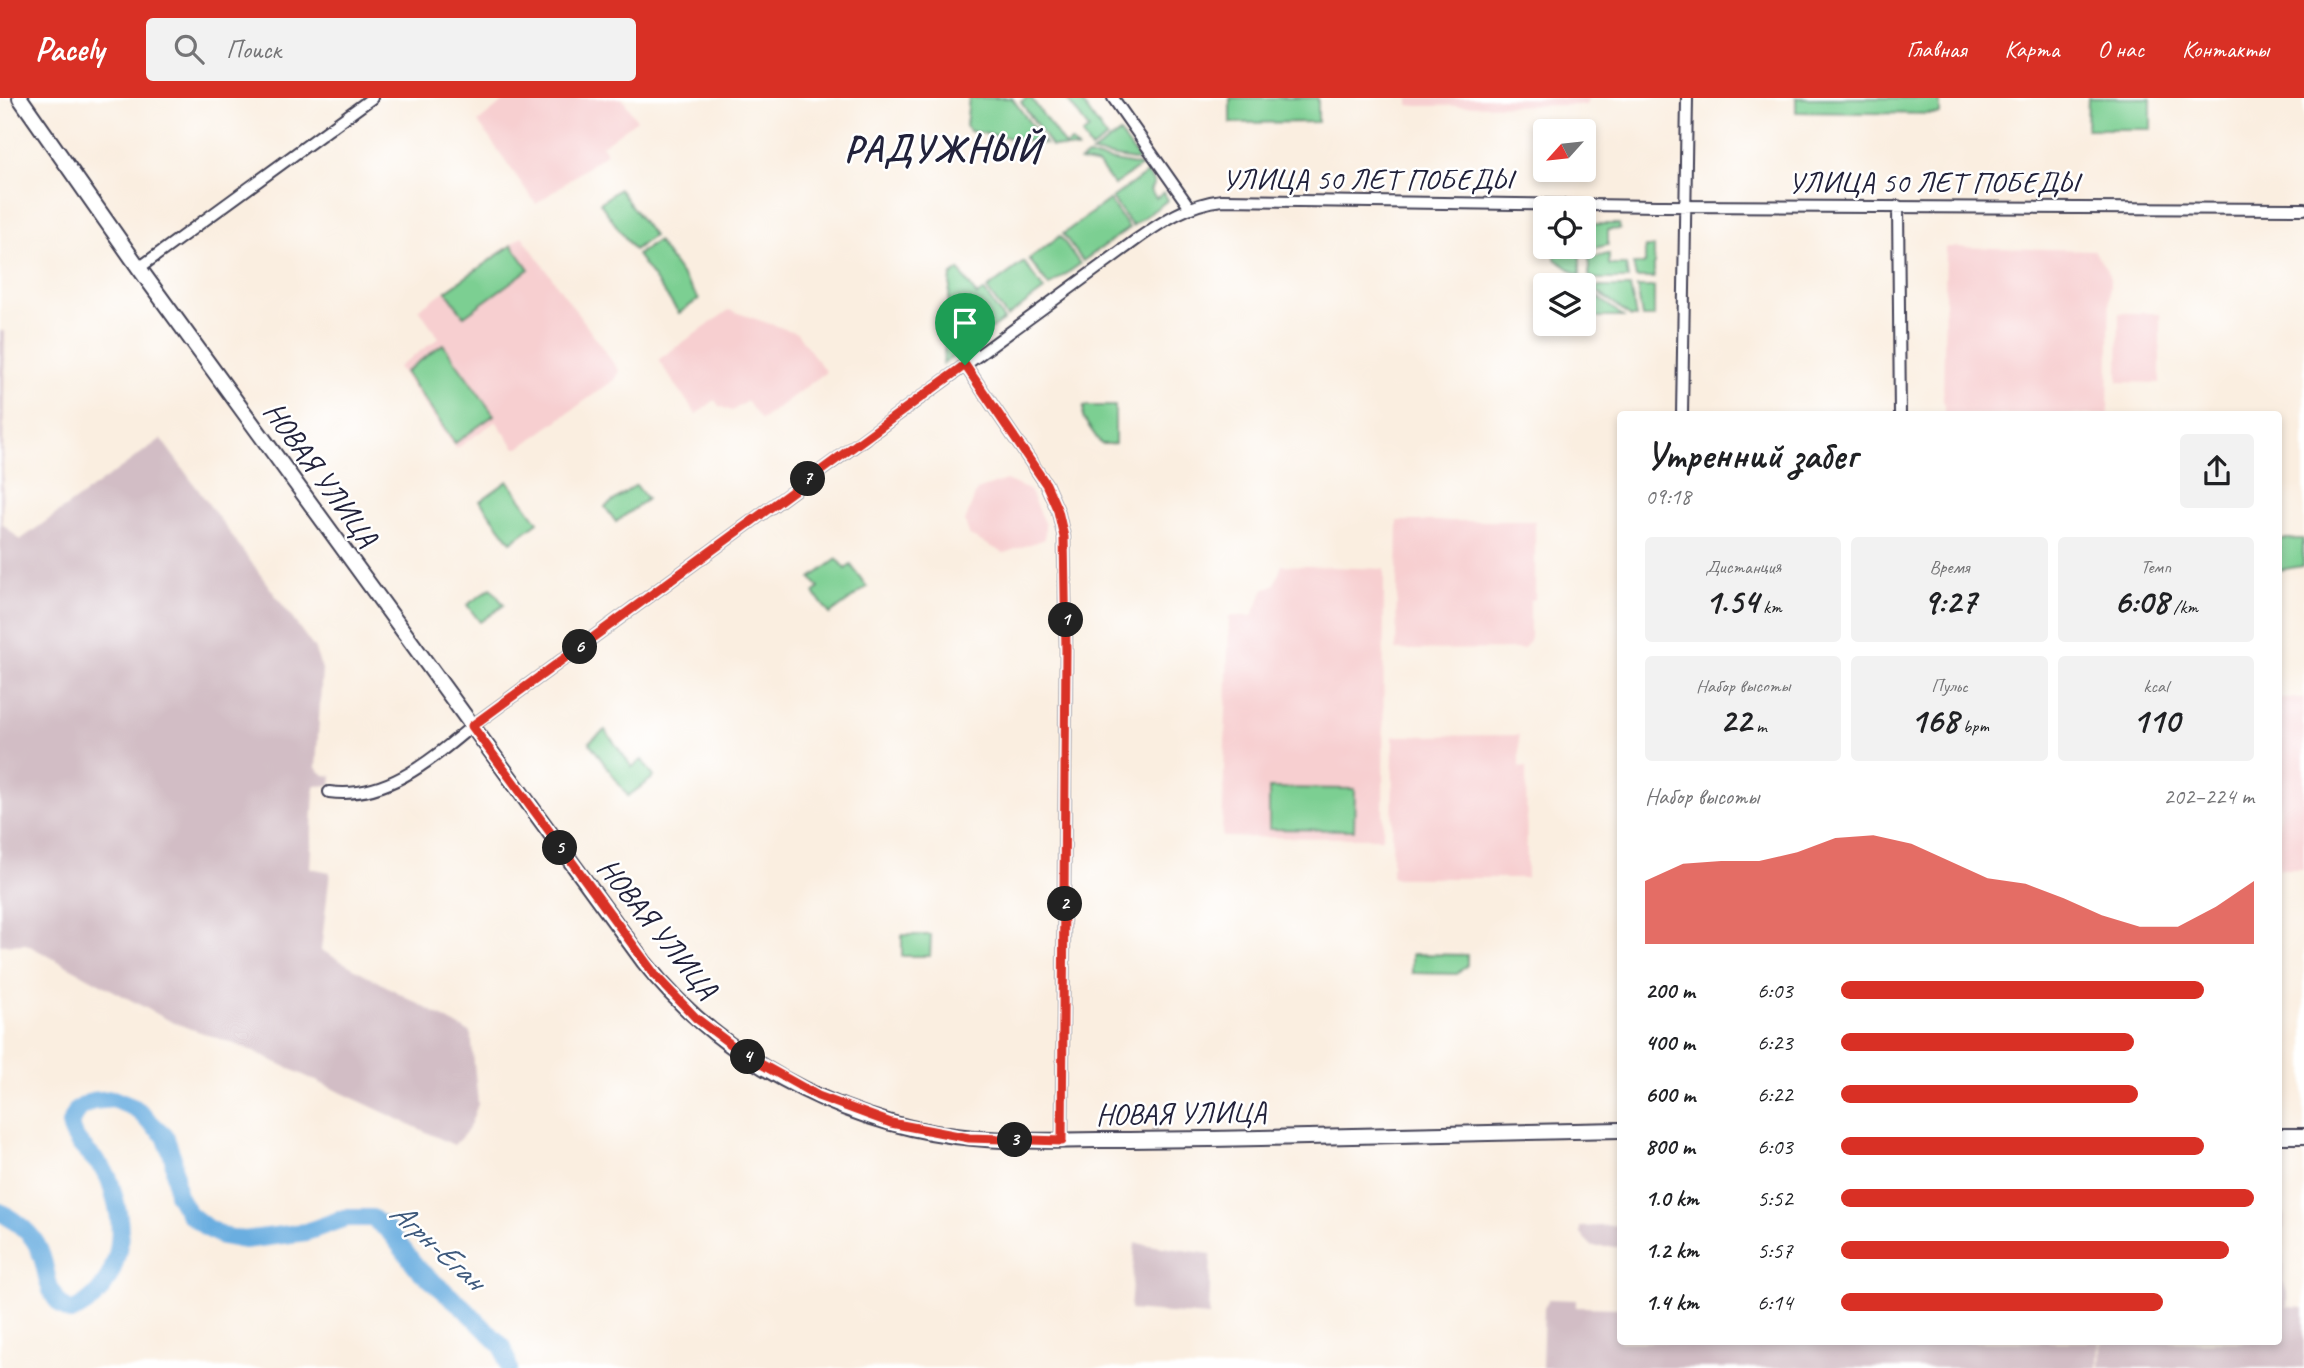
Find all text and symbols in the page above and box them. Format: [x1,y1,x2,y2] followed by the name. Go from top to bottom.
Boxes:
[146,18,636,81] search box
[35,28,104,70] text: Pacely
[170,30,208,68] icon: search
[226,33,281,66] text: Поиск
[1906,34,1967,64] text: Главная
[2005,34,2059,64] text: Карта
[2097,34,2144,64] text: О нас
[2182,34,2269,64] text: Контакты
[1533,119,1596,182] north arrow
[1533,119,1596,336] map controls
[844,125,1046,172] district label: РАДУЖНЫЙ
[1222,160,1517,198] street label: УЛИЦА 50 ЛЕТ ПОБЕДЫ
[1788,163,2083,201] street label: УЛИЦА 50 ЛЕТ ПОБЕДЫ
[1533,196,1596,259] button: locate
[1533,273,1596,336] button: layers
[935,293,995,365] pin
[946,304,984,342] icon: arrive
[255,394,387,555] street label: НОВАЯ УЛИЦА
[1645,432,1857,479] text: Утренний забег
[2180,434,2254,508] button: share
[790,462,826,496] pin: 7
[803,466,812,490] text: 7
[1645,482,1691,511] text: 09:18
[1705,555,1781,579] text: Дистанция
[1929,555,1970,579] text: Время
[2141,555,2171,579] text: Темп
[1705,579,1758,624] text: 1.54
[1923,579,1976,624] text: 9:27
[2114,579,2169,624] text: 6:08
[1758,595,1782,619] text: km
[2169,595,2198,619] text: /km
[1048,602,1084,638] pin: 1
[1061,607,1070,631] text: 1
[562,630,598,664] pin: 6
[575,634,584,658] text: 6
[1696,674,1790,698] text: Набор высоты
[1931,674,1968,698] text: Пульс
[2143,674,2168,698] text: kcal
[1720,698,1751,743] text: 22
[1910,698,1958,743] text: 168
[2132,698,2179,743] text: 110
[1751,714,1767,738] text: m
[1958,714,1989,738] text: bpm
[1645,782,1759,811] text: Набор высоты
[2163,782,2254,811] text: 202–224 m
[542,830,578,866] pin: 5
[555,835,564,859] text: 5
[590,850,727,1007] street label: НОВАЯ УЛИЦА
[1048,886,1082,922] pin: 2
[1060,891,1069,915] text: 2
[1645,976,1695,1005] text: 200 m
[1757,976,1793,1005] text: 6:03
[1645,1028,1695,1057] text: 400 m
[1757,1028,1793,1057] text: 6:23
[730,1040,766,1074] pin: 4
[743,1044,752,1068] text: 4
[1645,1080,1695,1109] text: 600 m
[1757,1080,1793,1109] text: 6:22
[1095,1092,1268,1133] street label: НОВАЯ УЛИЦА
[998,1122,1032,1158] pin: 3
[1010,1127,1019,1151] text: 3
[1645,1132,1695,1161] text: 800 m
[1757,1132,1793,1161] text: 6:03
[1645,1184,1699,1213] text: 1.0 km
[1757,1184,1793,1213] text: 5:52
[382,1192,498,1302] water label: Агрн-Еган
[1645,1236,1699,1265] text: 1.2 km
[1757,1236,1793,1265] text: 5:57
[1645,1288,1699,1317] text: 1.4 km
[1757,1288,1793,1317] text: 6:14

